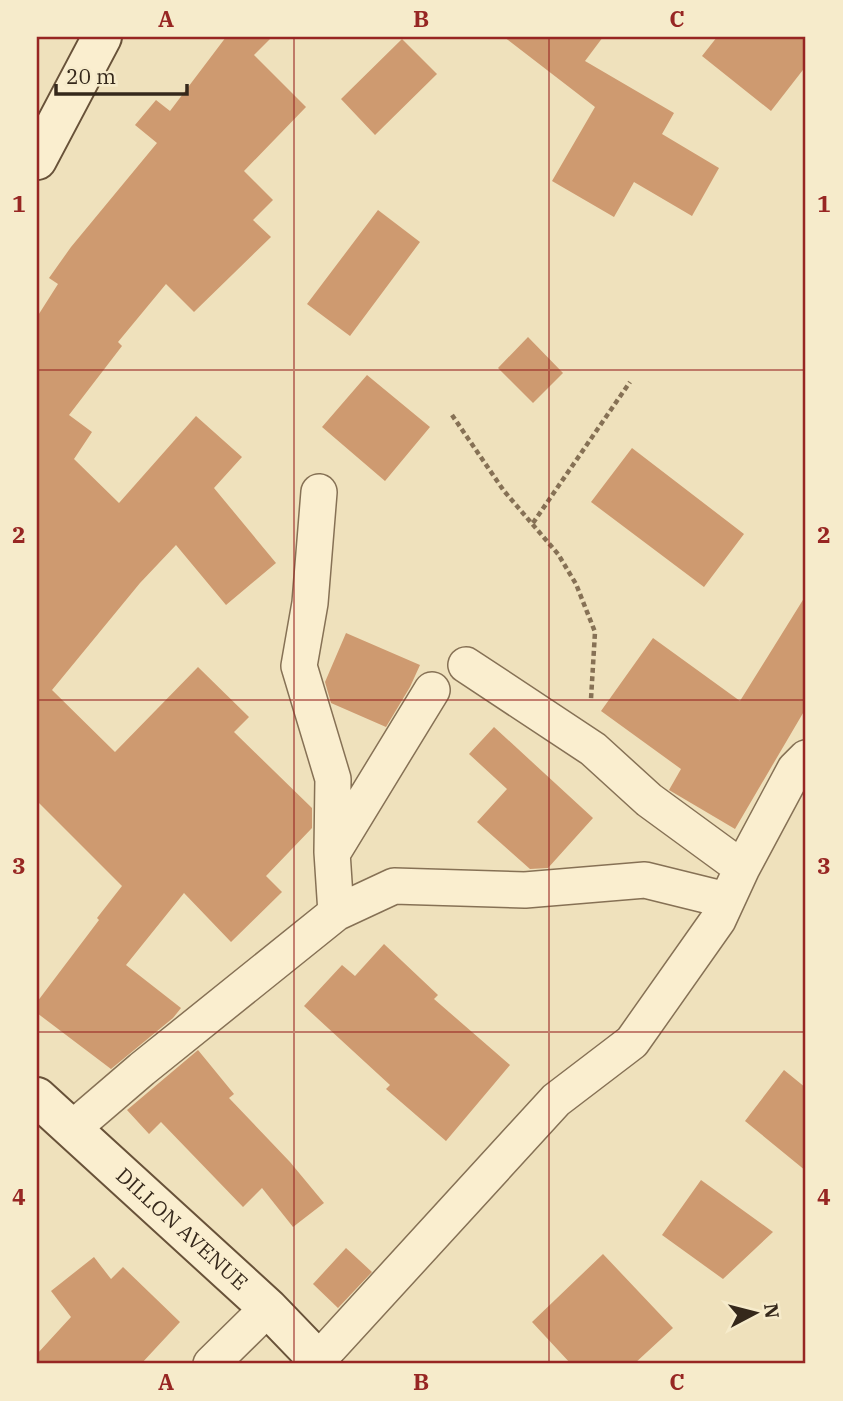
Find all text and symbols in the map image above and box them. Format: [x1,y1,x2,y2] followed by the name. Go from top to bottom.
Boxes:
[158,3,174,33] text: A
[413,3,429,33] text: B
[669,3,685,33] text: C
[56,52,187,96] scale bar
[66,62,116,90] text: 20 m
[12,188,26,218] text: 1
[817,188,831,218] text: 1
[12,519,26,549] text: 2
[817,519,831,549] text: 2
[12,850,26,880] text: 3
[817,850,831,880] text: 3
[111,1161,254,1296] street label: DILLON AVENUE
[12,1181,26,1211] text: 4
[817,1181,831,1211] text: 4
[720,1278,790,1348] north arrow
[759,1302,785,1320] text: N
[158,1366,174,1396] text: A
[413,1366,429,1396] text: B
[669,1366,685,1396] text: C

